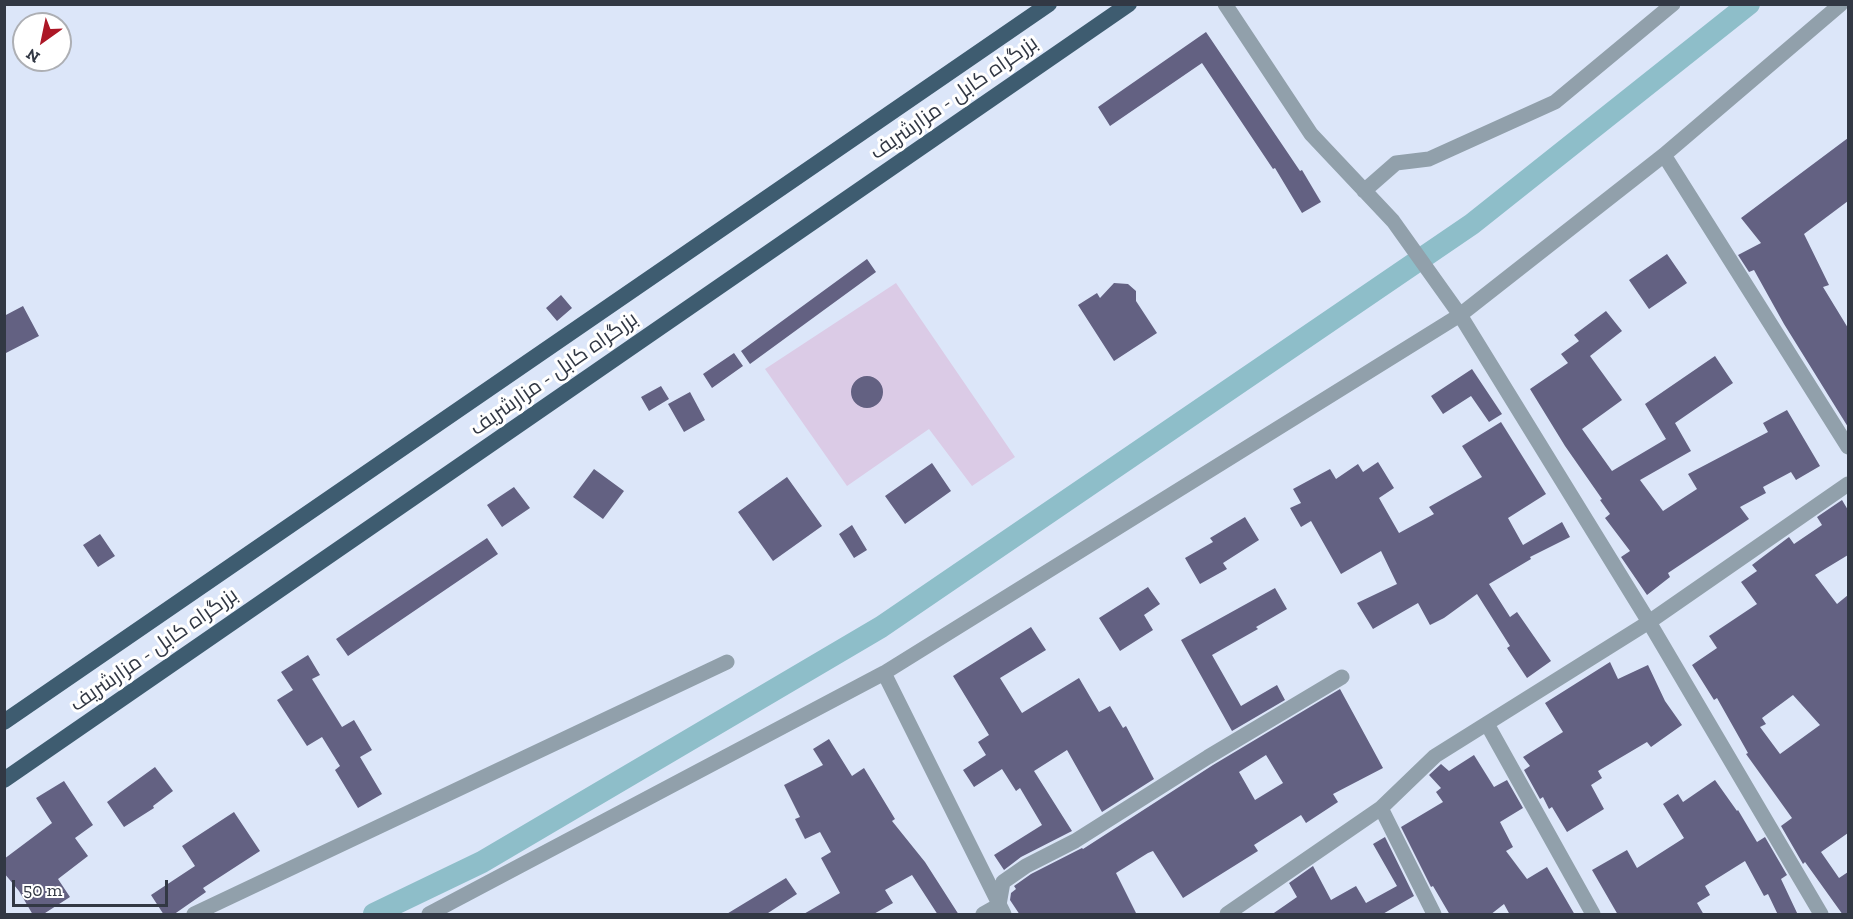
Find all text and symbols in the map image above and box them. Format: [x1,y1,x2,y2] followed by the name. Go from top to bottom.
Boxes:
[12,12,72,72] north arrow
[865,31,1043,165] street label: بزرگراه کابل - مزارشریف
[23,45,43,67] text: N
[465,307,643,441] street label: بزرگراه کابل - مزارشریف
[65,583,243,717] street label: بزرگراه کابل - مزارشریف
[15,868,171,906] scale bar
[23,879,62,901] text: 50 m

